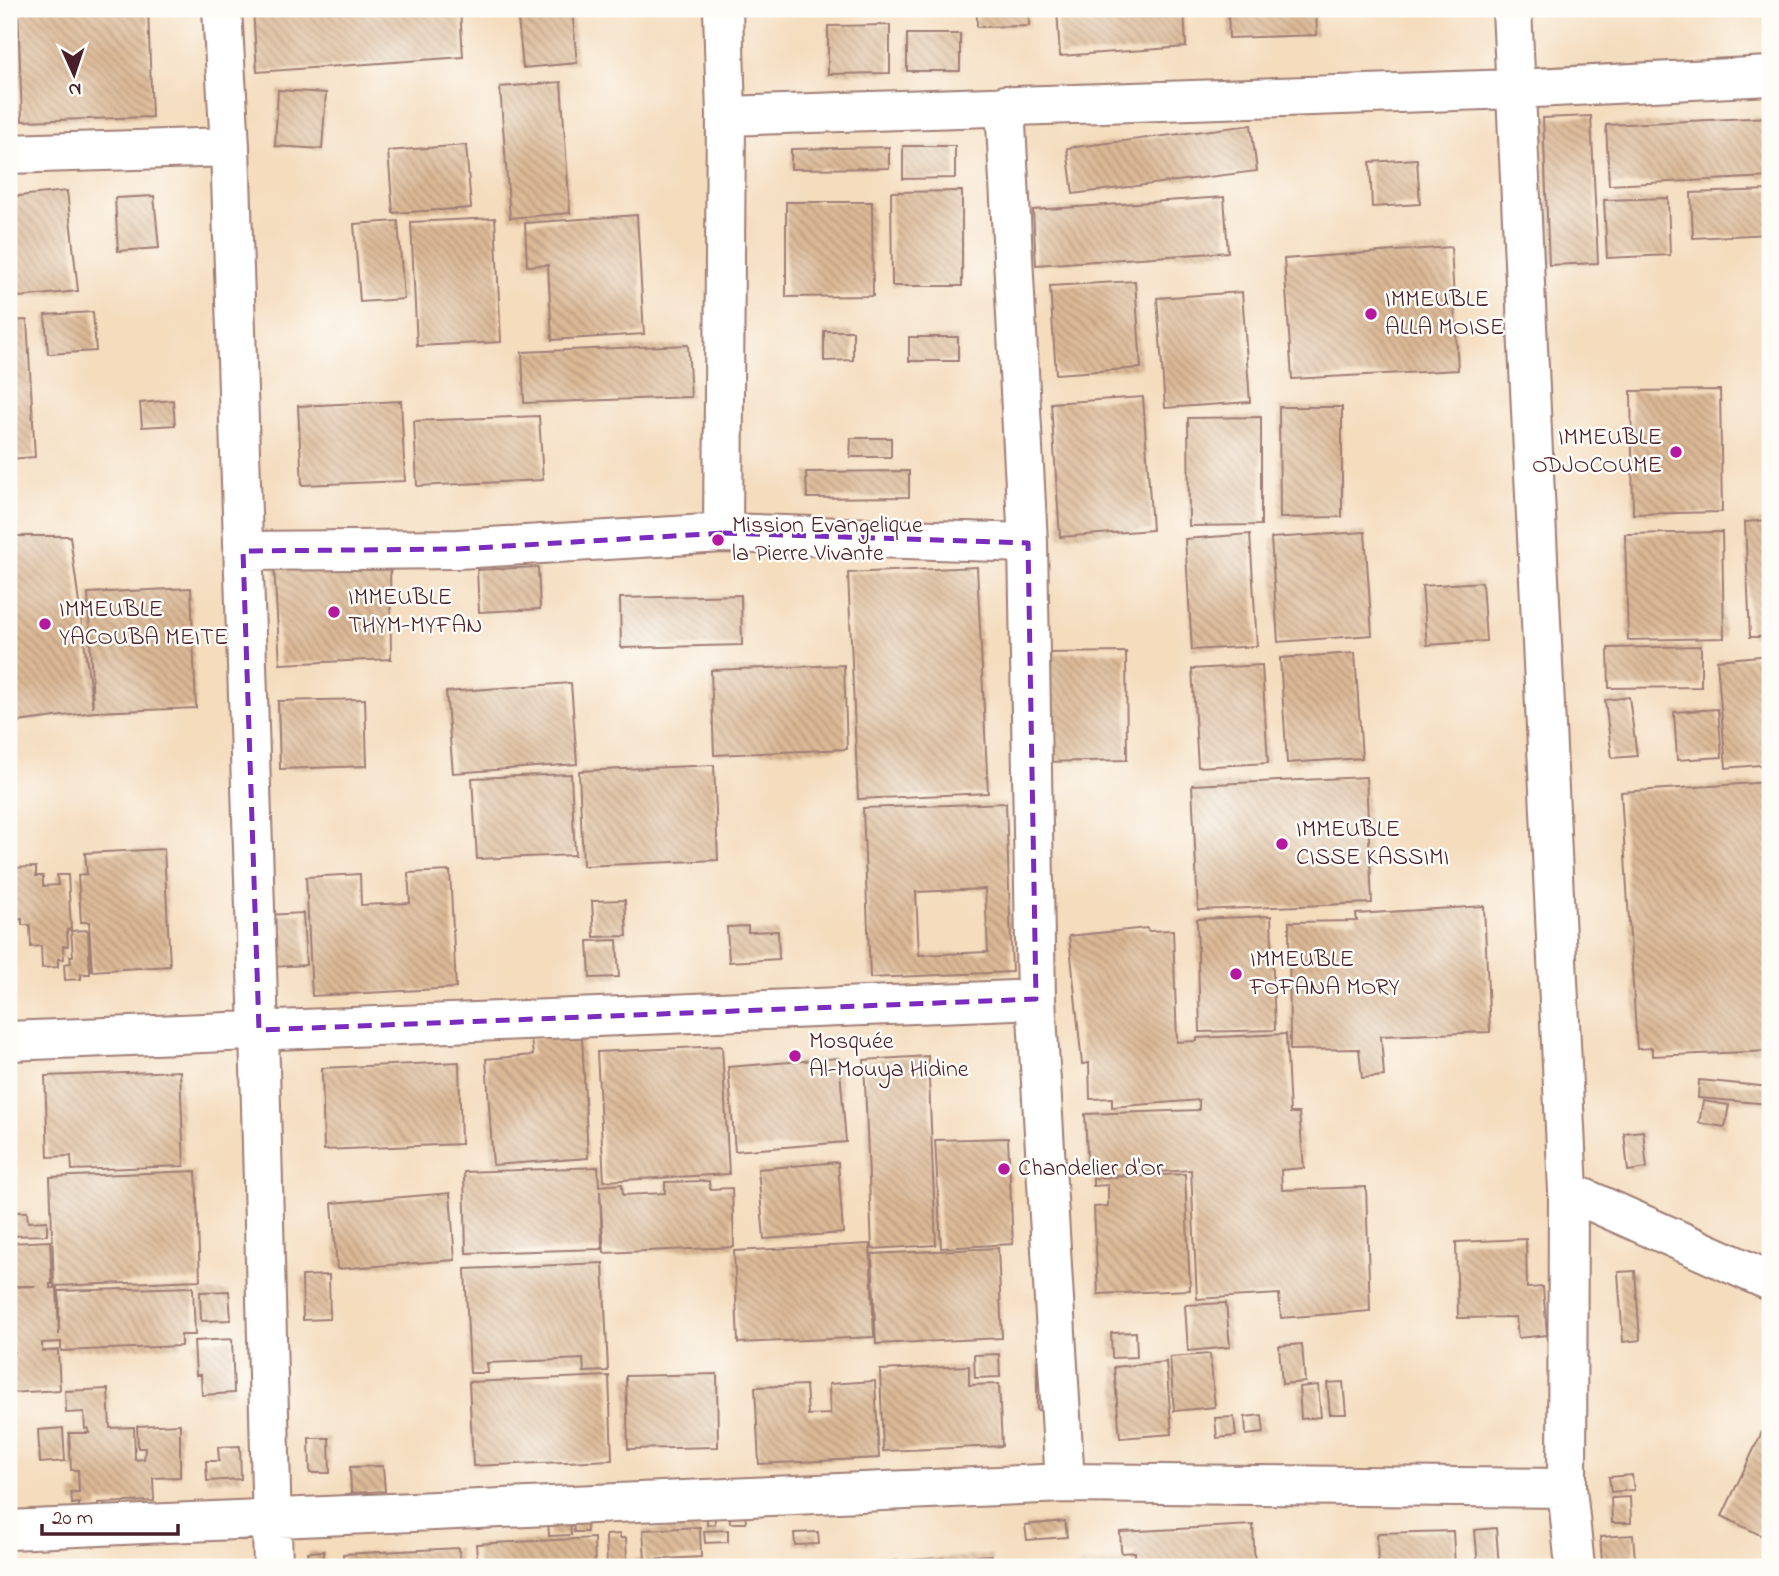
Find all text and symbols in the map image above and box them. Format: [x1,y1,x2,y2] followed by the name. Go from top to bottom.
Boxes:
[38,38,108,108] north arrow
[67,75,82,102] text: N
[1385,283,1504,346] place label: IMMEUBLE ALLA MOISE
[1363,306,1379,322] marker: IMMEUBLE ALLA MOISE
[1532,421,1662,484] place label: IMMEUBLE ODJOCOUME
[1668,444,1684,460] marker: IMMEUBLE ODJOCOUME
[732,509,923,572] place label: Mission Evangelique la Pierre Vivante
[710,532,726,548] marker: Mission Evangelique la Pierre Vivante
[348,581,482,644] place label: IMMEUBLE THYM-MYFAN
[59,593,228,656] place label: IMMEUBLE YACOUBA MEITE
[326,604,342,620] marker: IMMEUBLE THYM-MYFAN
[37,616,53,632] marker: IMMEUBLE YACOUBA MEITE
[1296,813,1449,876] place label: IMMEUBLE CISSE KASSIMI
[1274,836,1290,852] marker: IMMEUBLE CISSE KASSIMI
[1249,943,1399,1006] place label: IMMEUBLE FOFANA MORY
[1228,966,1244,982] marker: IMMEUBLE FOFANA MORY
[809,1025,969,1089] place label: Mosquée Al-Mouya Hidine
[787,1048,803,1064] marker: Mosquée Al-Mouya Hidine
[1018,1152,1164,1187] place label: Chandelier d'Or
[996,1161,1012,1177] marker: Chandelier d'Or
[42,1492,178,1536] scale bar
[52,1504,93,1534] text: 20 m

